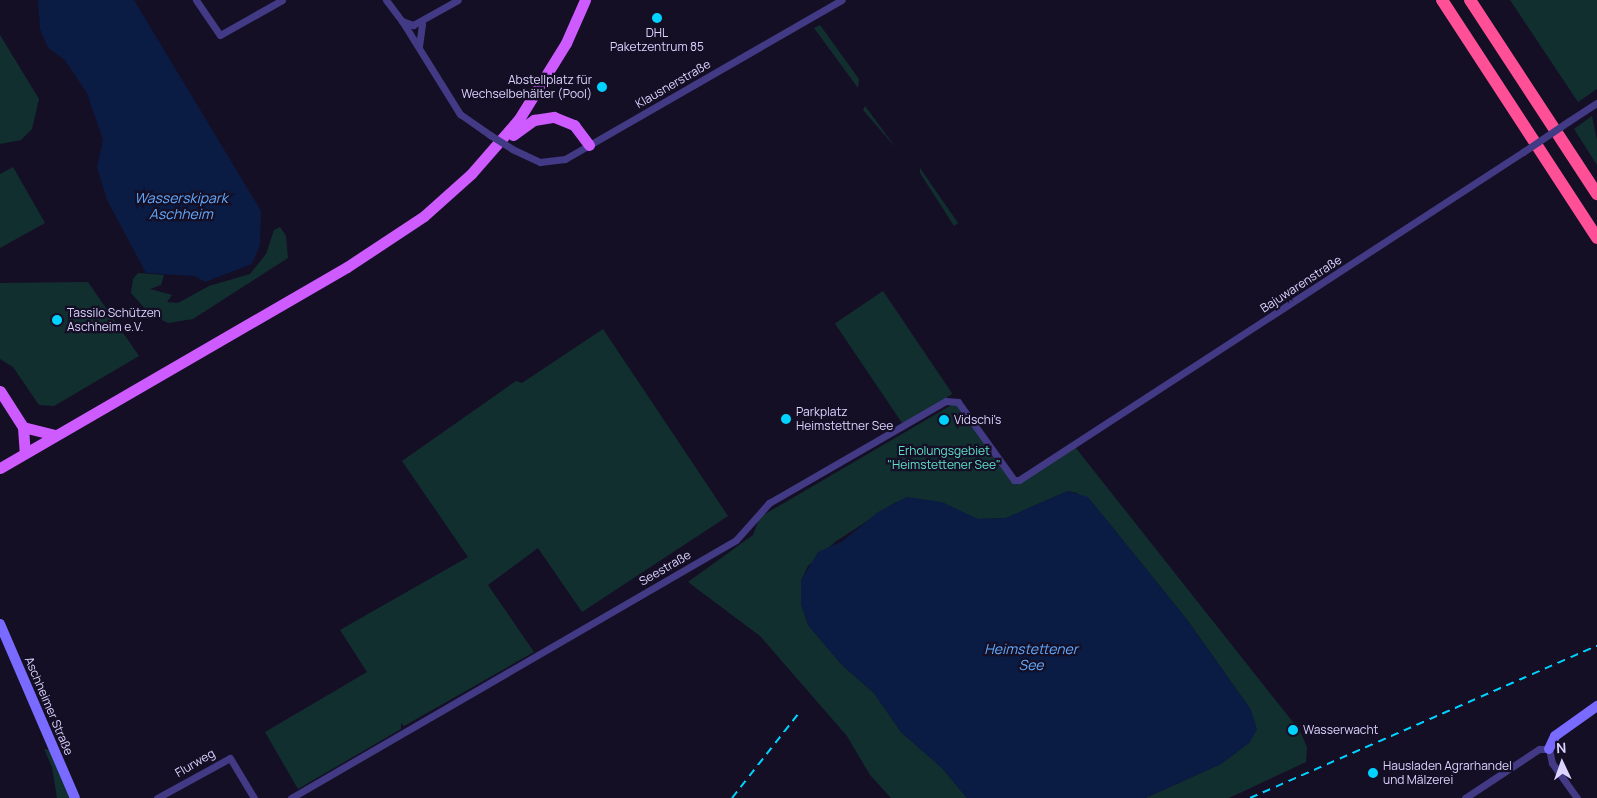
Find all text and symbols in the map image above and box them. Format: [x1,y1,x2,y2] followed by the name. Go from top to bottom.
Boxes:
[651,12,663,24] marker: DHL Paketzentrum 85
[610,26,704,54] place label: DHL Paketzentrum 85
[633,57,713,111] street label: Klausnerstraße
[461,73,592,101] place label: Abstellplatz für Wechselbehälter (Pool)
[596,81,608,93] marker: Abstellplatz für Wechselbehälter (Pool)
[134,190,228,222] water label: Wasserskipark Aschheim
[1258,252,1344,316] street label: Bajuwarenstraße
[67,306,161,334] place label: Tassilo Schützen Aschheim e.V.
[51,314,63,326] marker: Tassilo Schützen Aschheim e.V.
[796,405,893,433] place label: Parkplatz Heimstettner See
[780,413,792,425] marker: Parkplatz Heimstettner See
[954,413,1001,427] place label: Vidschi's
[938,414,950,426] marker: Vidschi's
[887,444,1001,472] park label: Erholungsgebiet "Heimstettener See"
[637,547,693,589] street label: Seestraße
[984,641,1078,674] water label: Heimstettener See
[22,655,76,757] street label: Aschheimer Straße
[1303,723,1378,737] place label: Wasserwacht
[1287,724,1299,736] marker: Wasserwacht
[1537,738,1587,788] north arrow
[1556,738,1567,757] text: N
[173,746,217,780] street label: Flurweg
[1383,759,1512,787] place label: Hausladen Agrarhandel und Mälzerei
[1367,767,1379,779] marker: Hausladen Agrarhandel und Mälzerei

